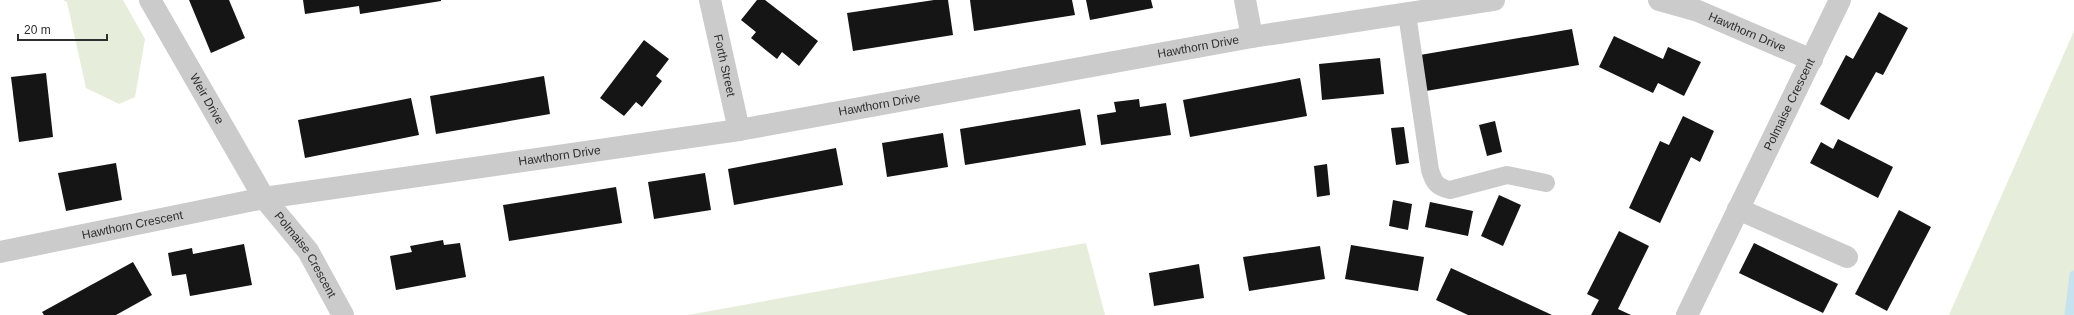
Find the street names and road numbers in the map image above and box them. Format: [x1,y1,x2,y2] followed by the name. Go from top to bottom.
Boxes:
[1706,9,1788,55] street label: Hawthorn Drive
[1156,32,1241,61] street label: Hawthorn Drive
[711,33,738,99] street label: Forth Street
[1761,56,1818,153] street label: Polmaise Crescent
[187,71,227,127] street label: Weir Drive
[837,90,922,119] street label: Hawthorn Drive
[518,143,602,168] street label: Hawthorn Drive
[80,208,185,242] street label: Hawthorn Crescent
[271,209,339,301] street label: Polmaise Crescent

